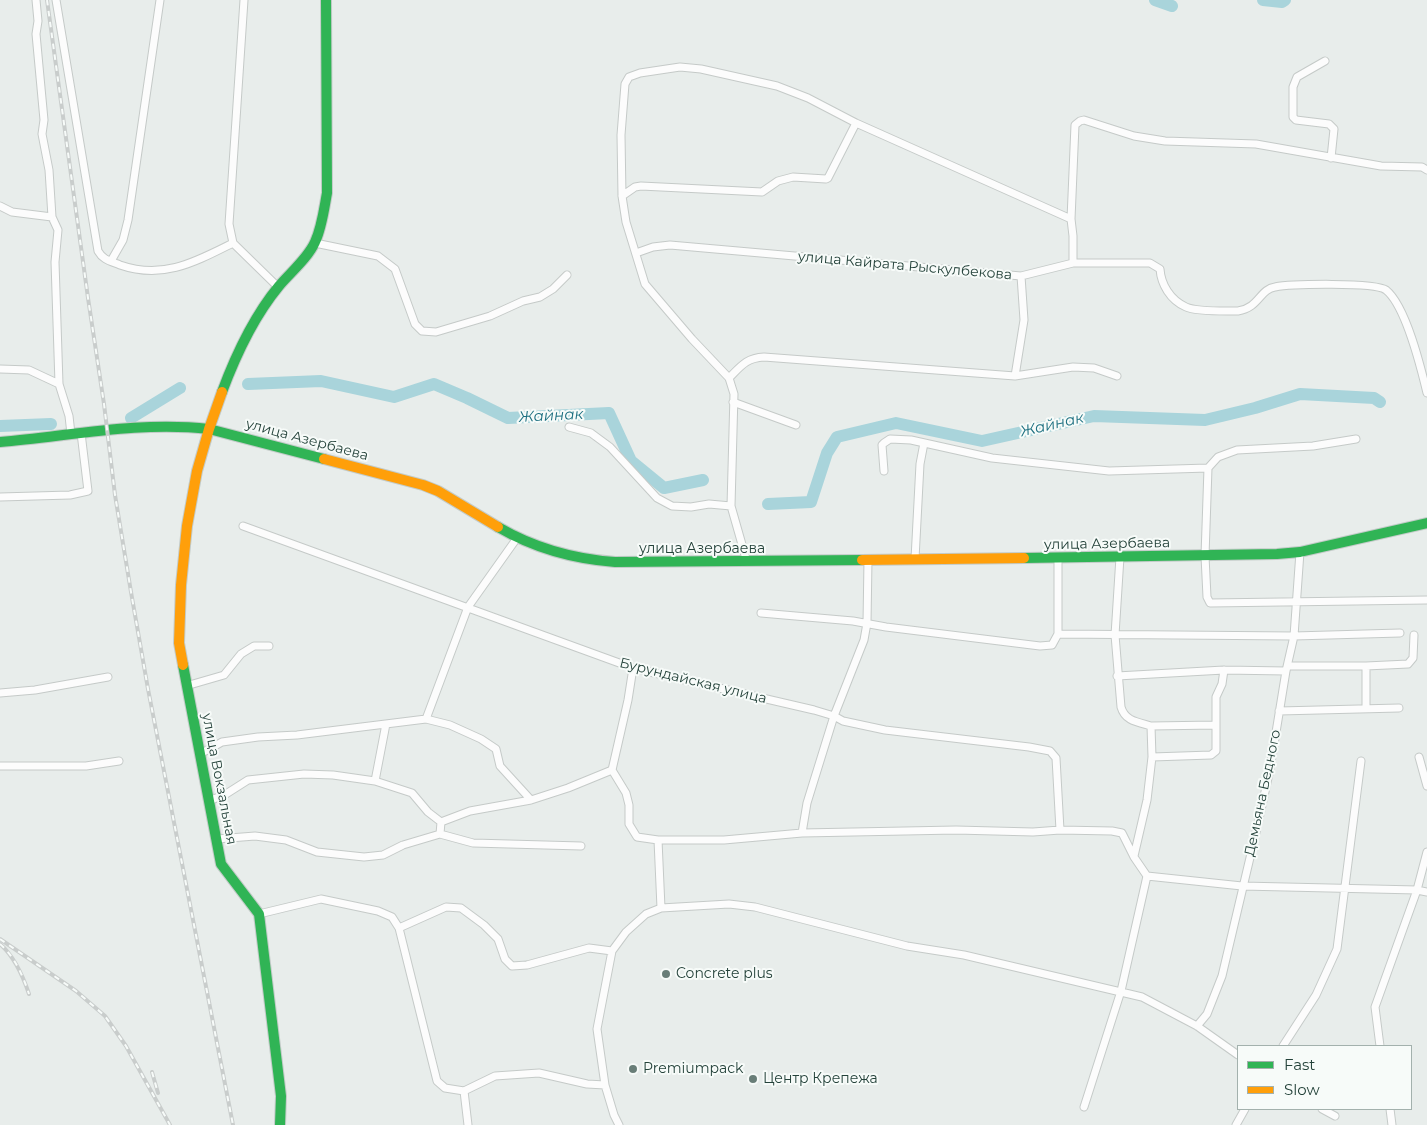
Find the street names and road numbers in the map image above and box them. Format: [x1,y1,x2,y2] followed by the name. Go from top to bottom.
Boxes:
[797,248,1013,284] street label: улица Кайрата Рыскулбекова
[244,416,370,464] street label: улица Азербаева
[1044,535,1170,553] street label: улица Азербаева
[639,541,765,557] street label: улица Азербаева
[618,655,768,707] street label: Бурундайская улица
[198,712,240,846] street label: улица Вокзальная
[1241,728,1285,858] street label: Демьяна Бедного

